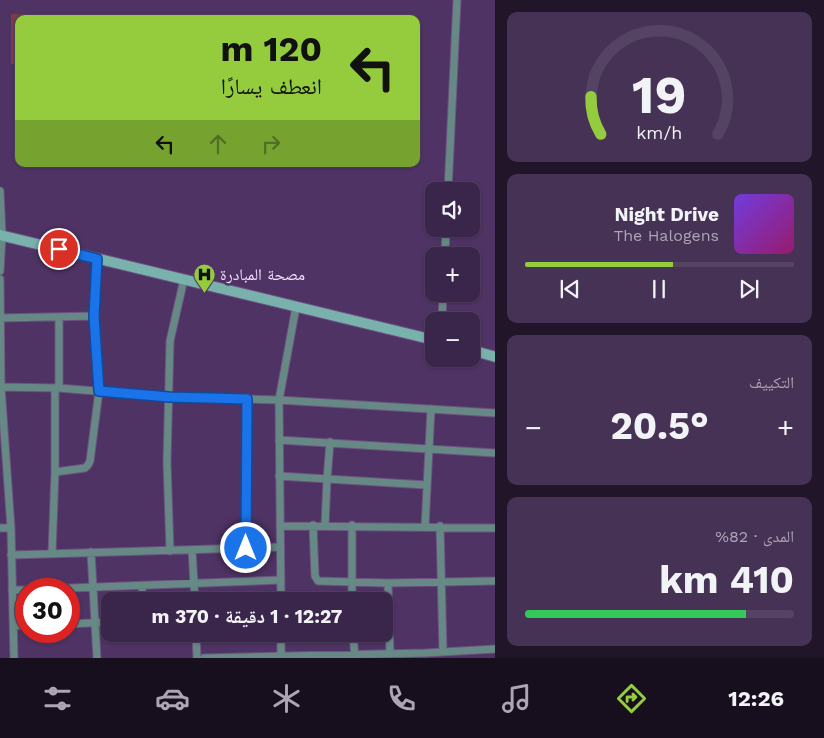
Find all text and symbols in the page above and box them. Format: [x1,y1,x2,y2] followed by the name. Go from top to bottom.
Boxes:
[221,28,322,70] text: 120 m
[340,35,405,100] icon: left
[632,65,687,126] text: 19
[221,74,322,99] text: انعطف يسارًا
[636,122,683,143] text: km/h
[151,130,179,158] icon: left
[204,130,232,158] icon: ahead
[257,130,285,158] icon: right
[425,182,480,367] map controls
[425,182,480,237] button: sound
[614,203,719,226] text: Night Drive
[614,226,719,245] text: The Halogens
[38,228,80,270] pin
[45,235,73,263] icon: arrive
[425,247,480,302] button: +
[192,262,216,293] hospital icon: مصحة المبادرة
[220,265,305,284] place label: مصحة المبادرة
[556,275,584,303] icon: previous
[645,275,673,303] icon: pause
[735,275,763,303] icon: next
[425,312,480,367] button: −
[749,373,794,392] text: التكييف
[610,404,709,448] text: 20.5°
[525,411,542,444] text: −
[777,411,794,444] text: +
[219,521,271,573] position arrow
[715,527,794,546] text: المدى · 82%
[659,558,794,602] text: 410 km
[15,578,80,643] speed limit sign: 30
[152,605,342,628] text: 12:27 · 1 دقيقة · 370 m
[40,681,75,716] icon: filters
[155,681,190,716] icon: car
[269,681,304,716] icon: climate
[384,681,419,716] icon: phone
[499,681,534,716] icon: music
[614,681,649,716] icon: directions
[728,686,784,711] text: 12:26

